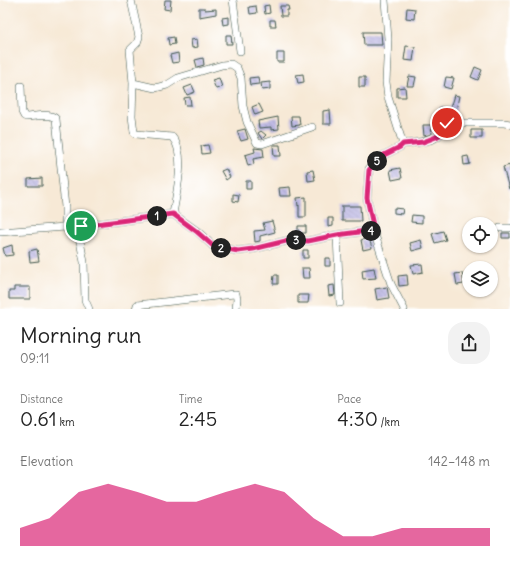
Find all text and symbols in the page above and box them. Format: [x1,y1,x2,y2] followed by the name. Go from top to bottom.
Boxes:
[430,106,464,140] pin
[436,112,458,134] icon: check
[367,151,387,171] pin: 5
[374,154,380,168] text: 5
[147,206,167,226] pin: 1
[64,209,98,243] pin
[155,209,159,223] text: 1
[70,215,92,237] icon: arrive
[462,217,498,297] map controls
[462,217,498,253] button: locate
[361,221,381,241] pin: 4
[368,224,374,238] text: 4
[286,230,306,250] pin: 3
[293,233,299,247] text: 3
[211,238,231,258] pin: 2
[218,241,224,255] text: 2
[462,261,498,297] button: layers
[20,321,142,349] text: Morning run
[448,322,490,364] button: share
[20,350,49,367] text: 09:11
[20,392,63,406] text: Distance
[179,392,202,406] text: Time
[337,392,361,406] text: Pace
[20,406,57,431] text: 0.61
[179,406,217,431] text: 2:45
[337,406,378,431] text: 4:30
[57,415,75,429] text: km
[378,415,400,429] text: /km
[20,453,73,470] text: Elevation
[428,453,490,470] text: 142–148 m

